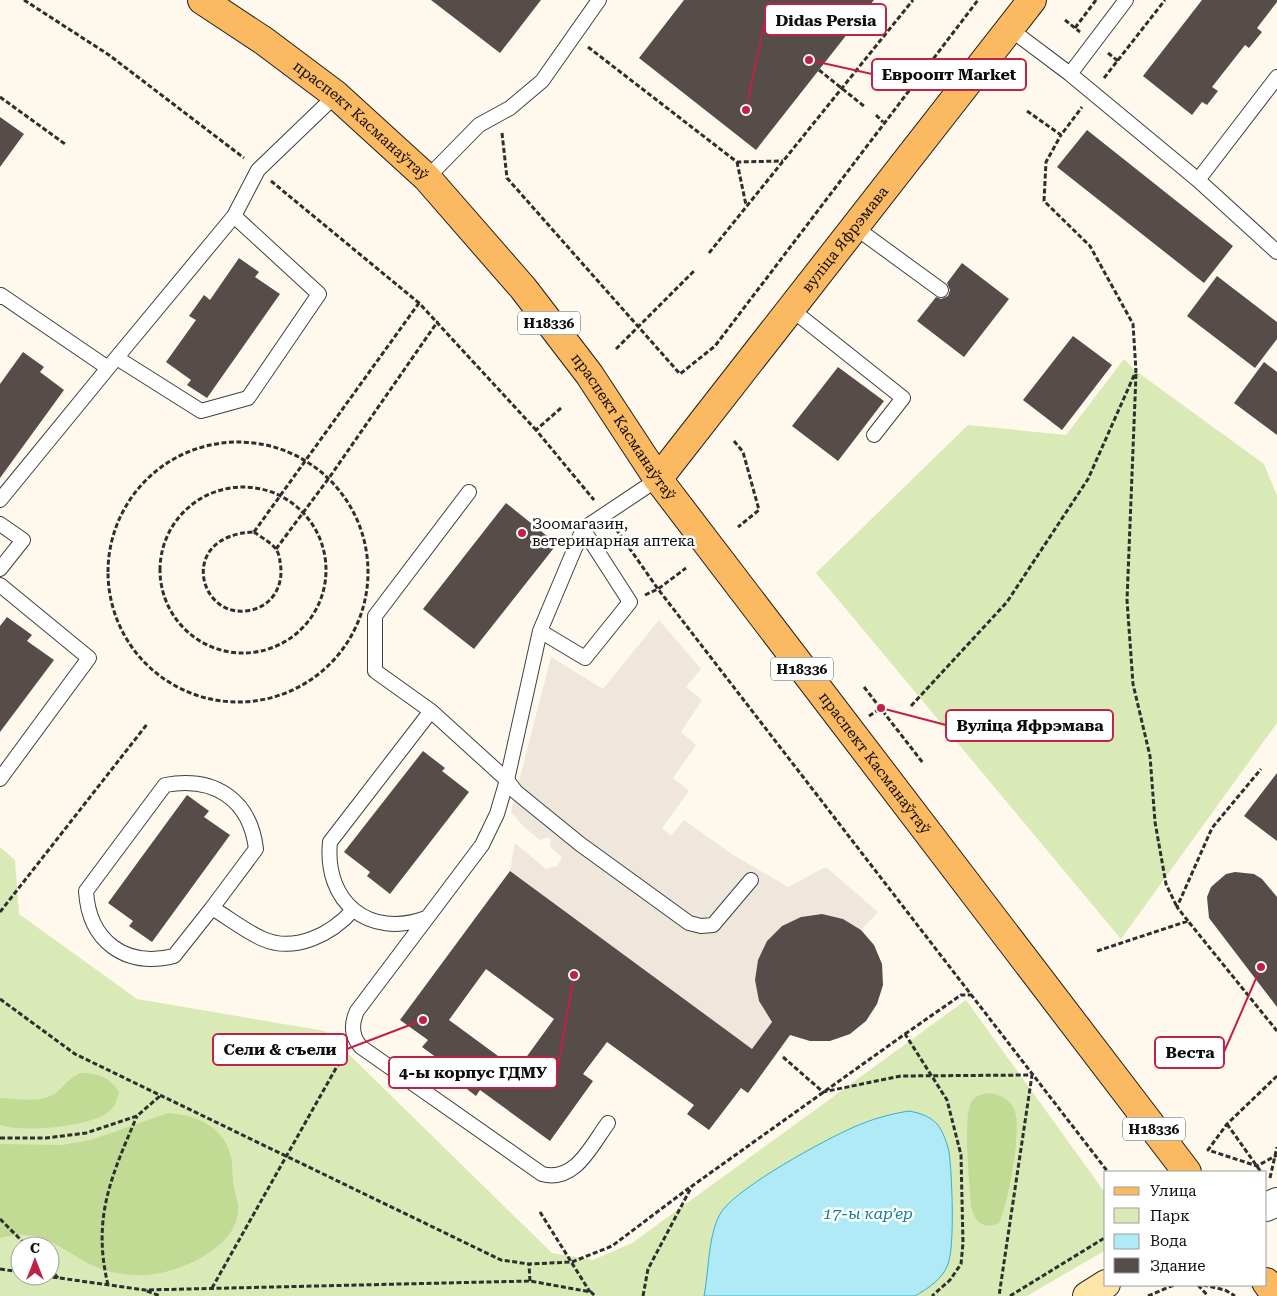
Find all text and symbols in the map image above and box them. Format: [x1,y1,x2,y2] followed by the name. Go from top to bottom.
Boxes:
[765,4,886,35] callout: Didas Persia
[776,11,877,30] text: Didas Persia
[290,57,433,184] street label: праспект Касманаўтаў
[872,59,1026,90] callout: Евроопт Market
[882,65,1017,84] text: Евроопт Market
[798,183,892,296] street label: вуліца Яфрэмава
[518,312,580,334] road number: Н18336
[567,350,680,504] street label: праспект Касманаўтаў
[532,515,695,550] place label: Зоомагазин, ветеринарная аптека
[516,527,528,539] marker: Зоомагазин, ветеринарная аптека
[771,658,833,681] road number: Н18336
[815,689,935,838] street label: праспект Касманаўтаў
[946,710,1113,741] callout: Вуліца Яфрэмава
[956,716,1104,735] text: Вуліца Яфрэмава
[213,1034,347,1065] callout: Сели & съели
[1155,1037,1224,1068] callout: Веста
[223,1040,337,1059] text: Сели & съели
[1165,1043,1215,1062] text: Веста
[389,1057,557,1088] callout: 4-ы корпус ГДМУ
[399,1063,547,1082] text: 4-ы корпус ГДМУ
[1123,1118,1185,1140] road number: Н18336
[1104,1171,1267,1286] legend
[1150,1182,1196,1200] text: Улица
[823,1204,913,1223] water label: 17-ы кар’ер
[1150,1207,1190,1225] text: Парк
[1150,1232,1187,1250] text: Вода
[10,1236,60,1286] north arrow
[30,1240,40,1256] text: С
[1150,1257,1206,1275] text: Здание

